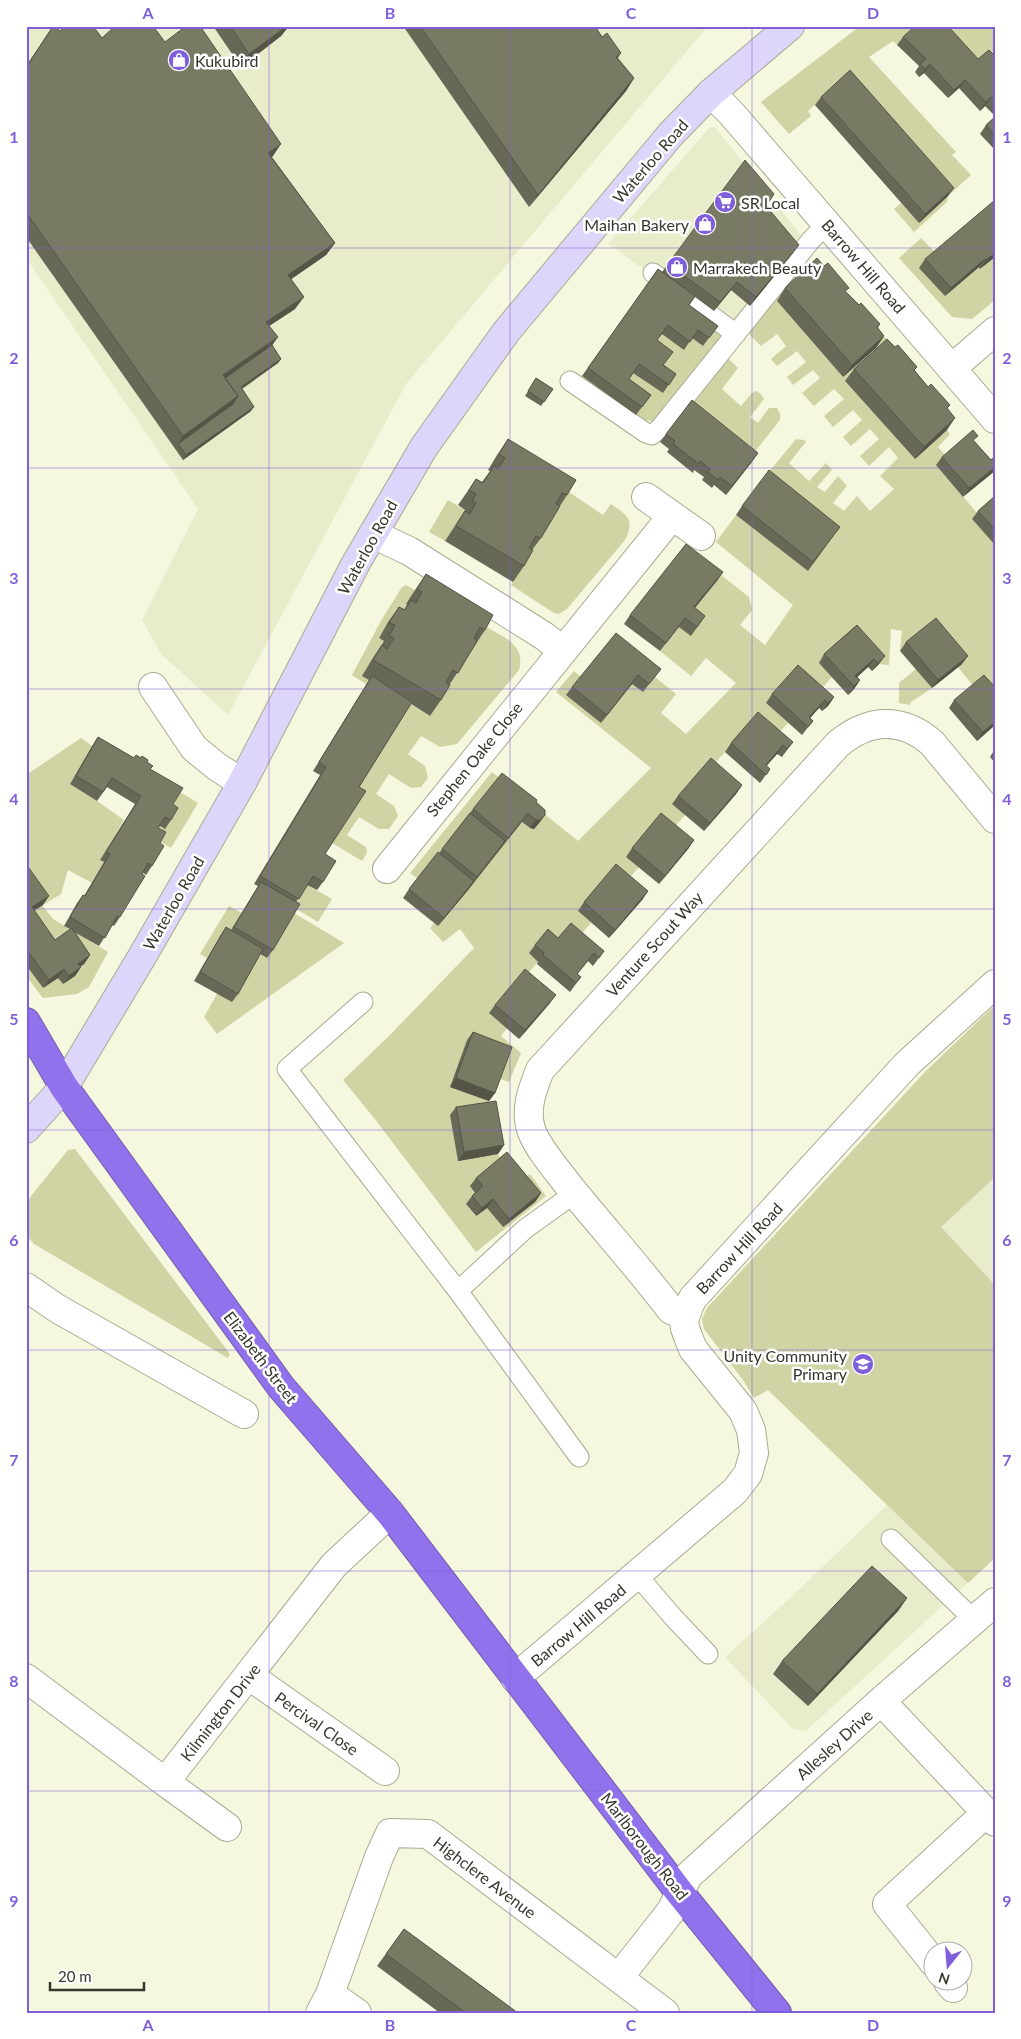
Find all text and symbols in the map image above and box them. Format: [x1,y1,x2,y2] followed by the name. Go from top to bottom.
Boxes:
[141,3,154,22] text: A
[385,3,395,22] text: B
[626,3,637,22] text: C
[867,3,879,22] text: D
[167,48,191,72] shop icon: Kukubird
[195,51,258,70] place label: Kukubird
[608,115,692,207] street label: Waterloo Road
[9,127,19,146] text: 1
[1002,127,1012,146] text: 1
[713,190,737,214] supermarket icon: SR Local
[741,193,800,212] place label: SR Local
[693,212,717,236] shop icon: Maihan Bakery
[584,215,690,234] place label: Maihan Bakery
[818,215,910,317] street label: Barrow Hill Road
[665,255,689,279] shop icon: Marrakech Beauty
[693,258,822,277] place label: Marrakech Beauty
[9,348,19,367] text: 2
[1002,348,1012,367] text: 2
[333,496,401,598] street label: Waterloo Road
[9,568,19,587] text: 3
[1002,568,1012,587] text: 3
[422,698,526,820] street label: Stephen Oake Close
[9,789,19,808] text: 4
[1002,789,1012,808] text: 4
[139,853,207,953] street label: Waterloo Road
[602,887,707,1001] street label: Venture Scout Way
[9,1009,19,1028] text: 5
[1002,1009,1012,1028] text: 5
[692,1198,786,1298] street label: Barrow Hill Road
[9,1230,19,1249] text: 6
[1002,1230,1012,1249] text: 6
[220,1307,302,1407] street label: Elizabeth Street
[723,1346,848,1383] place label: Unity Community Primary
[851,1352,875,1376] school or university icon: Unity Community Primary
[9,1450,19,1469] text: 7
[1002,1450,1012,1469] text: 7
[527,1580,629,1670] street label: Barrow Hill Road
[176,1659,264,1765] street label: Kilmington Drive
[9,1671,19,1690] text: 8
[1002,1671,1012,1690] text: 8
[272,1687,362,1759] street label: Percival Close
[792,1705,876,1783] street label: Allesley Drive
[597,1789,693,1903] street label: Marlborough Road
[430,1832,540,1922] street label: Highclere Avenue
[9,1891,19,1910] text: 9
[1002,1891,1012,1910] text: 9
[924,1942,974,1992] north arrow
[50,1959,144,1991] scale bar
[58,1967,92,1985] text: 20 m
[936,1969,952,1989] text: N
[141,2015,154,2034] text: A
[385,2015,395,2034] text: B
[626,2015,637,2034] text: C
[867,2015,879,2034] text: D

